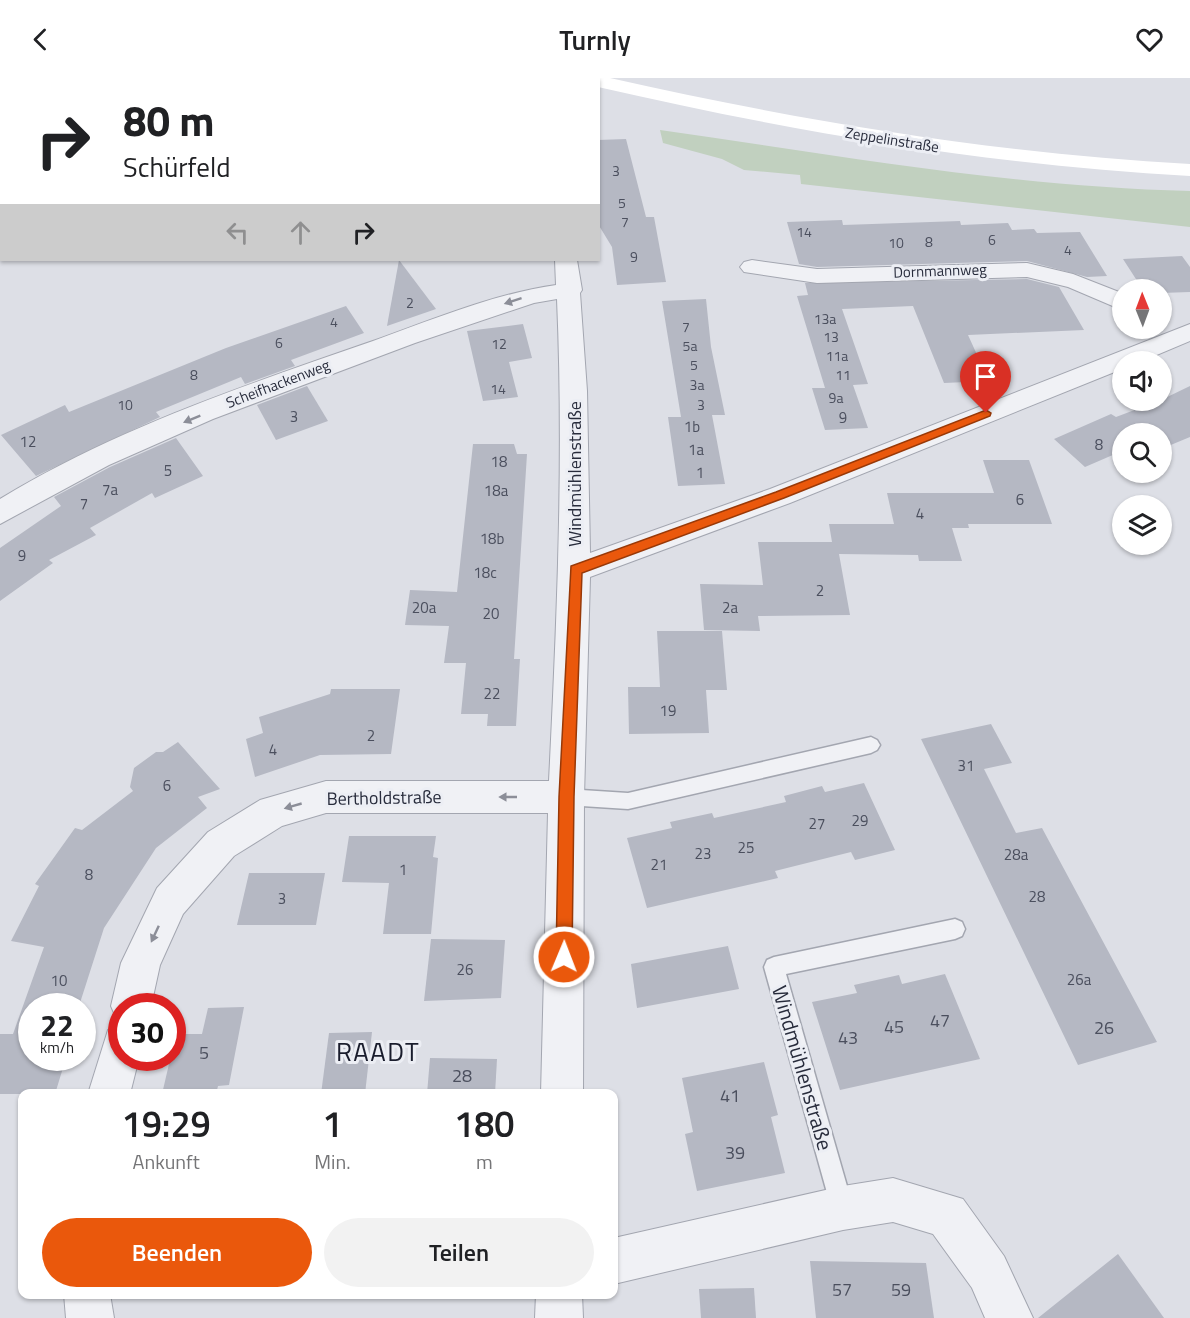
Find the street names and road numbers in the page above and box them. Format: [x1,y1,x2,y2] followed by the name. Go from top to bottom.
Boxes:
[843,121,941,158] street label: Zeppelinstraße
[893,257,987,284] street label: Dornmannweg
[222,353,333,414] street label: Scheifhackenweg
[561,401,588,547] street label: Windmühlenstraße
[326,783,442,812] street label: Bertholdstraße
[764,982,842,1154] street label: Windmühlenstraße

